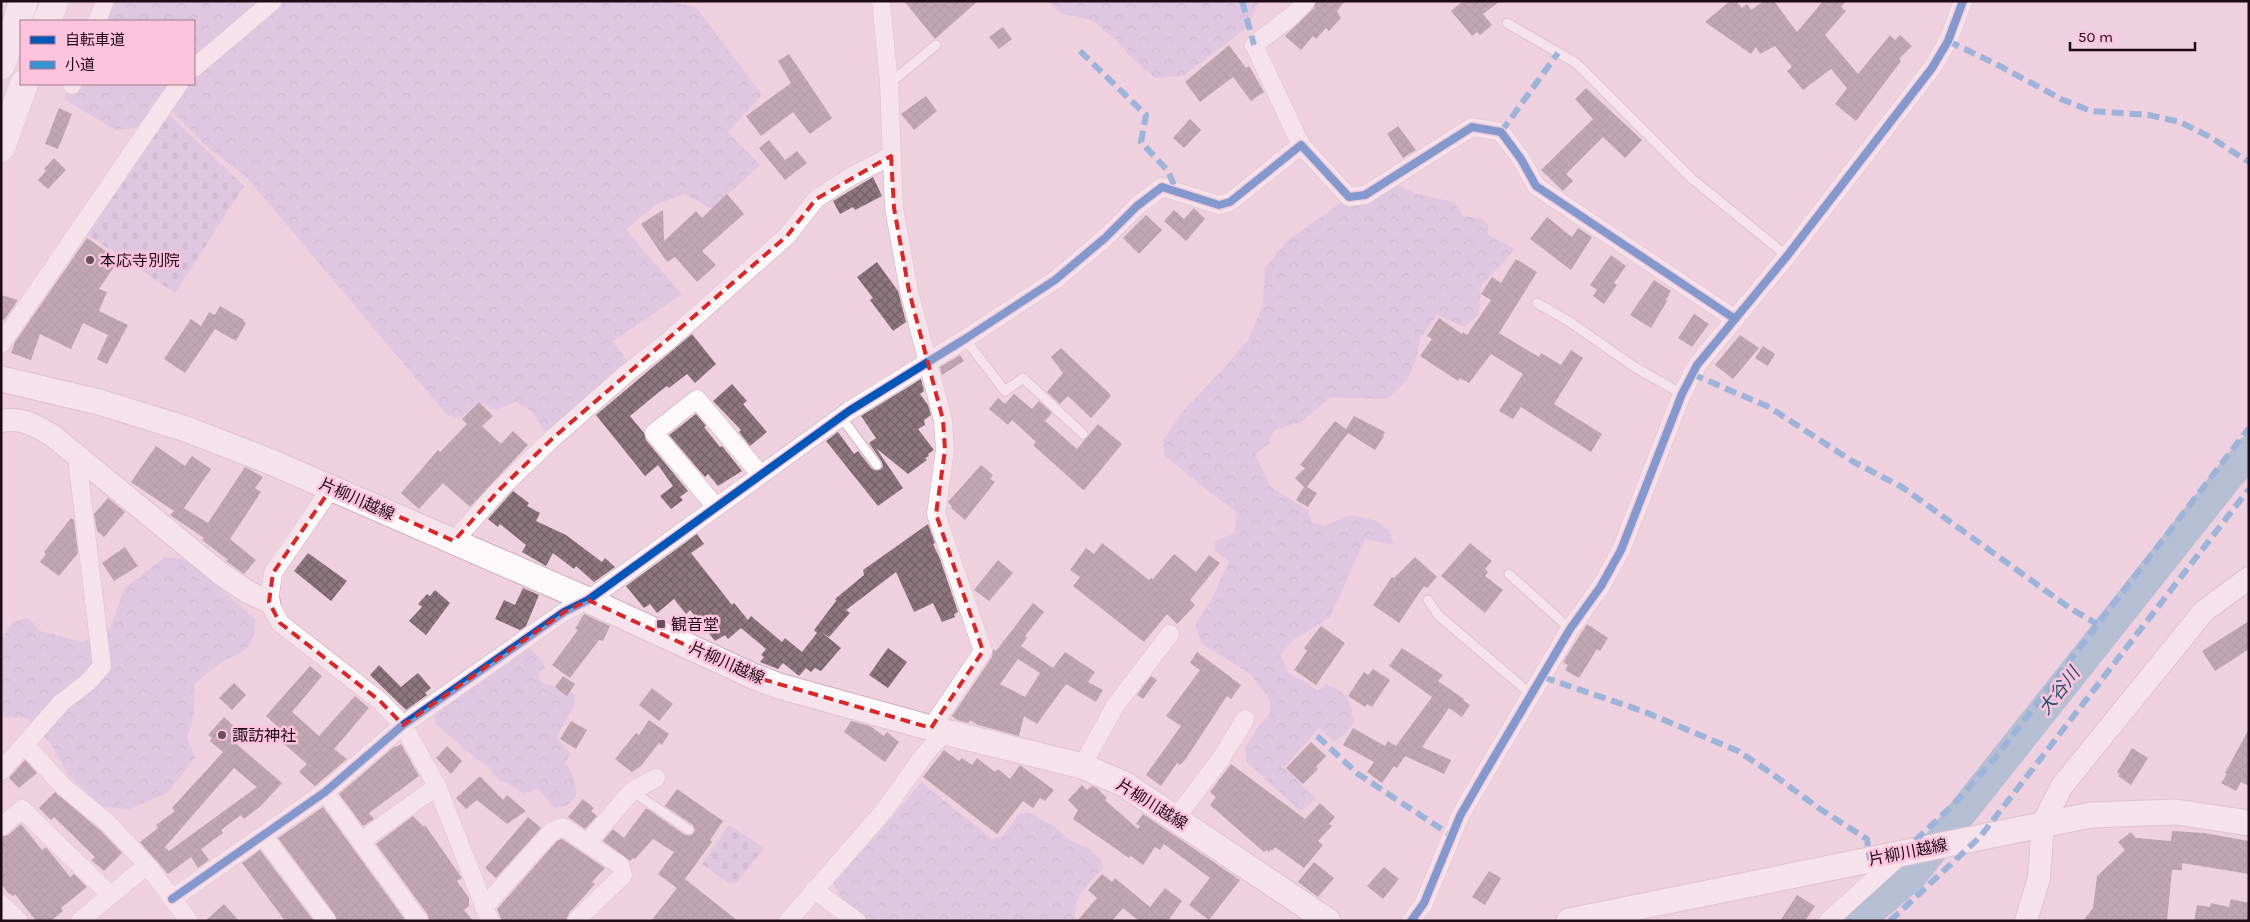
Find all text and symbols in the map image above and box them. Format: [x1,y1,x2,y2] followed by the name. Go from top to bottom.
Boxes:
[20,20,195,85] legend
[2070,20,2195,52] scale bar
[2078,28,2113,46] text: 50 m
[65,31,125,49] text: 自転車道
[65,56,95,74] text: 小道
[100,251,180,270] place label: 本応寺別院
[84,254,96,266] marker: 本応寺別院
[317,474,397,524] street label: 片柳川越線
[671,615,719,634] place label: 観音堂
[655,618,667,630] marker: 観音堂
[687,638,767,688] street label: 片柳川越線
[2034,661,2086,719] water label: 大谷川
[232,726,296,745] place label: 諏訪神社
[216,729,228,741] marker: 諏訪神社
[1113,775,1191,833] street label: 片柳川越線
[1867,835,1949,869] street label: 片柳川越線

